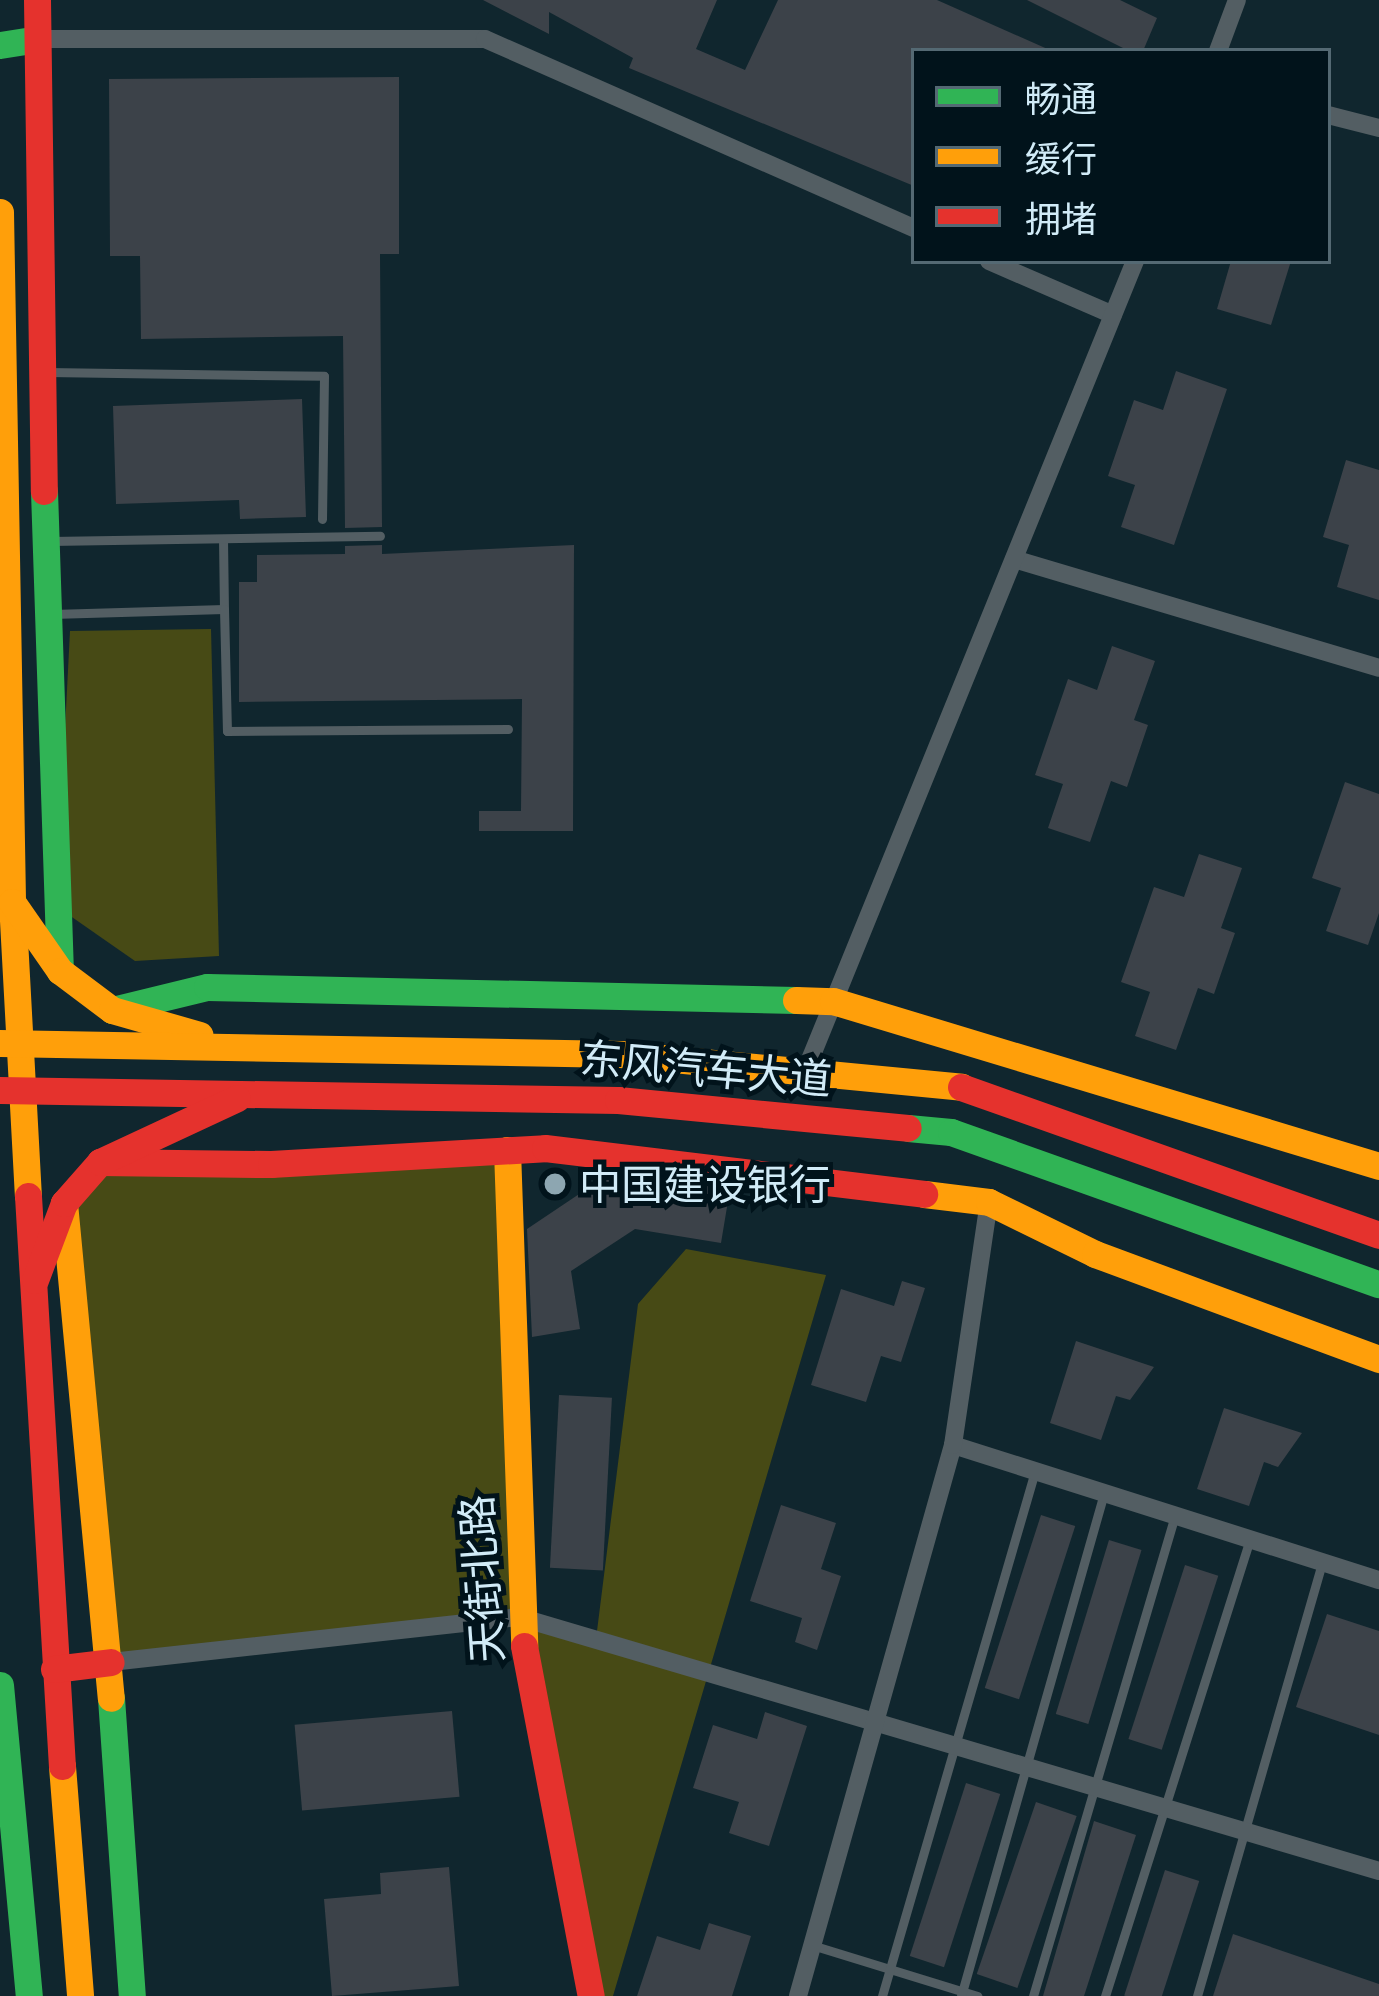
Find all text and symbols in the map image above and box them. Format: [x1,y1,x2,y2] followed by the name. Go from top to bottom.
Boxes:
[911,48,1331,264] legend
[1025,75,1097,122] text: 畅通
[1025,135,1097,182] text: 缓行
[1025,195,1097,242] text: 拥堵
[578,1032,834,1104] street label: 东风汽车大道
[579,1159,831,1209] place label: 中国建设银行
[542,1171,568,1197] marker: 中国建设银行
[450,1493,512,1665] street label: 天街北路

